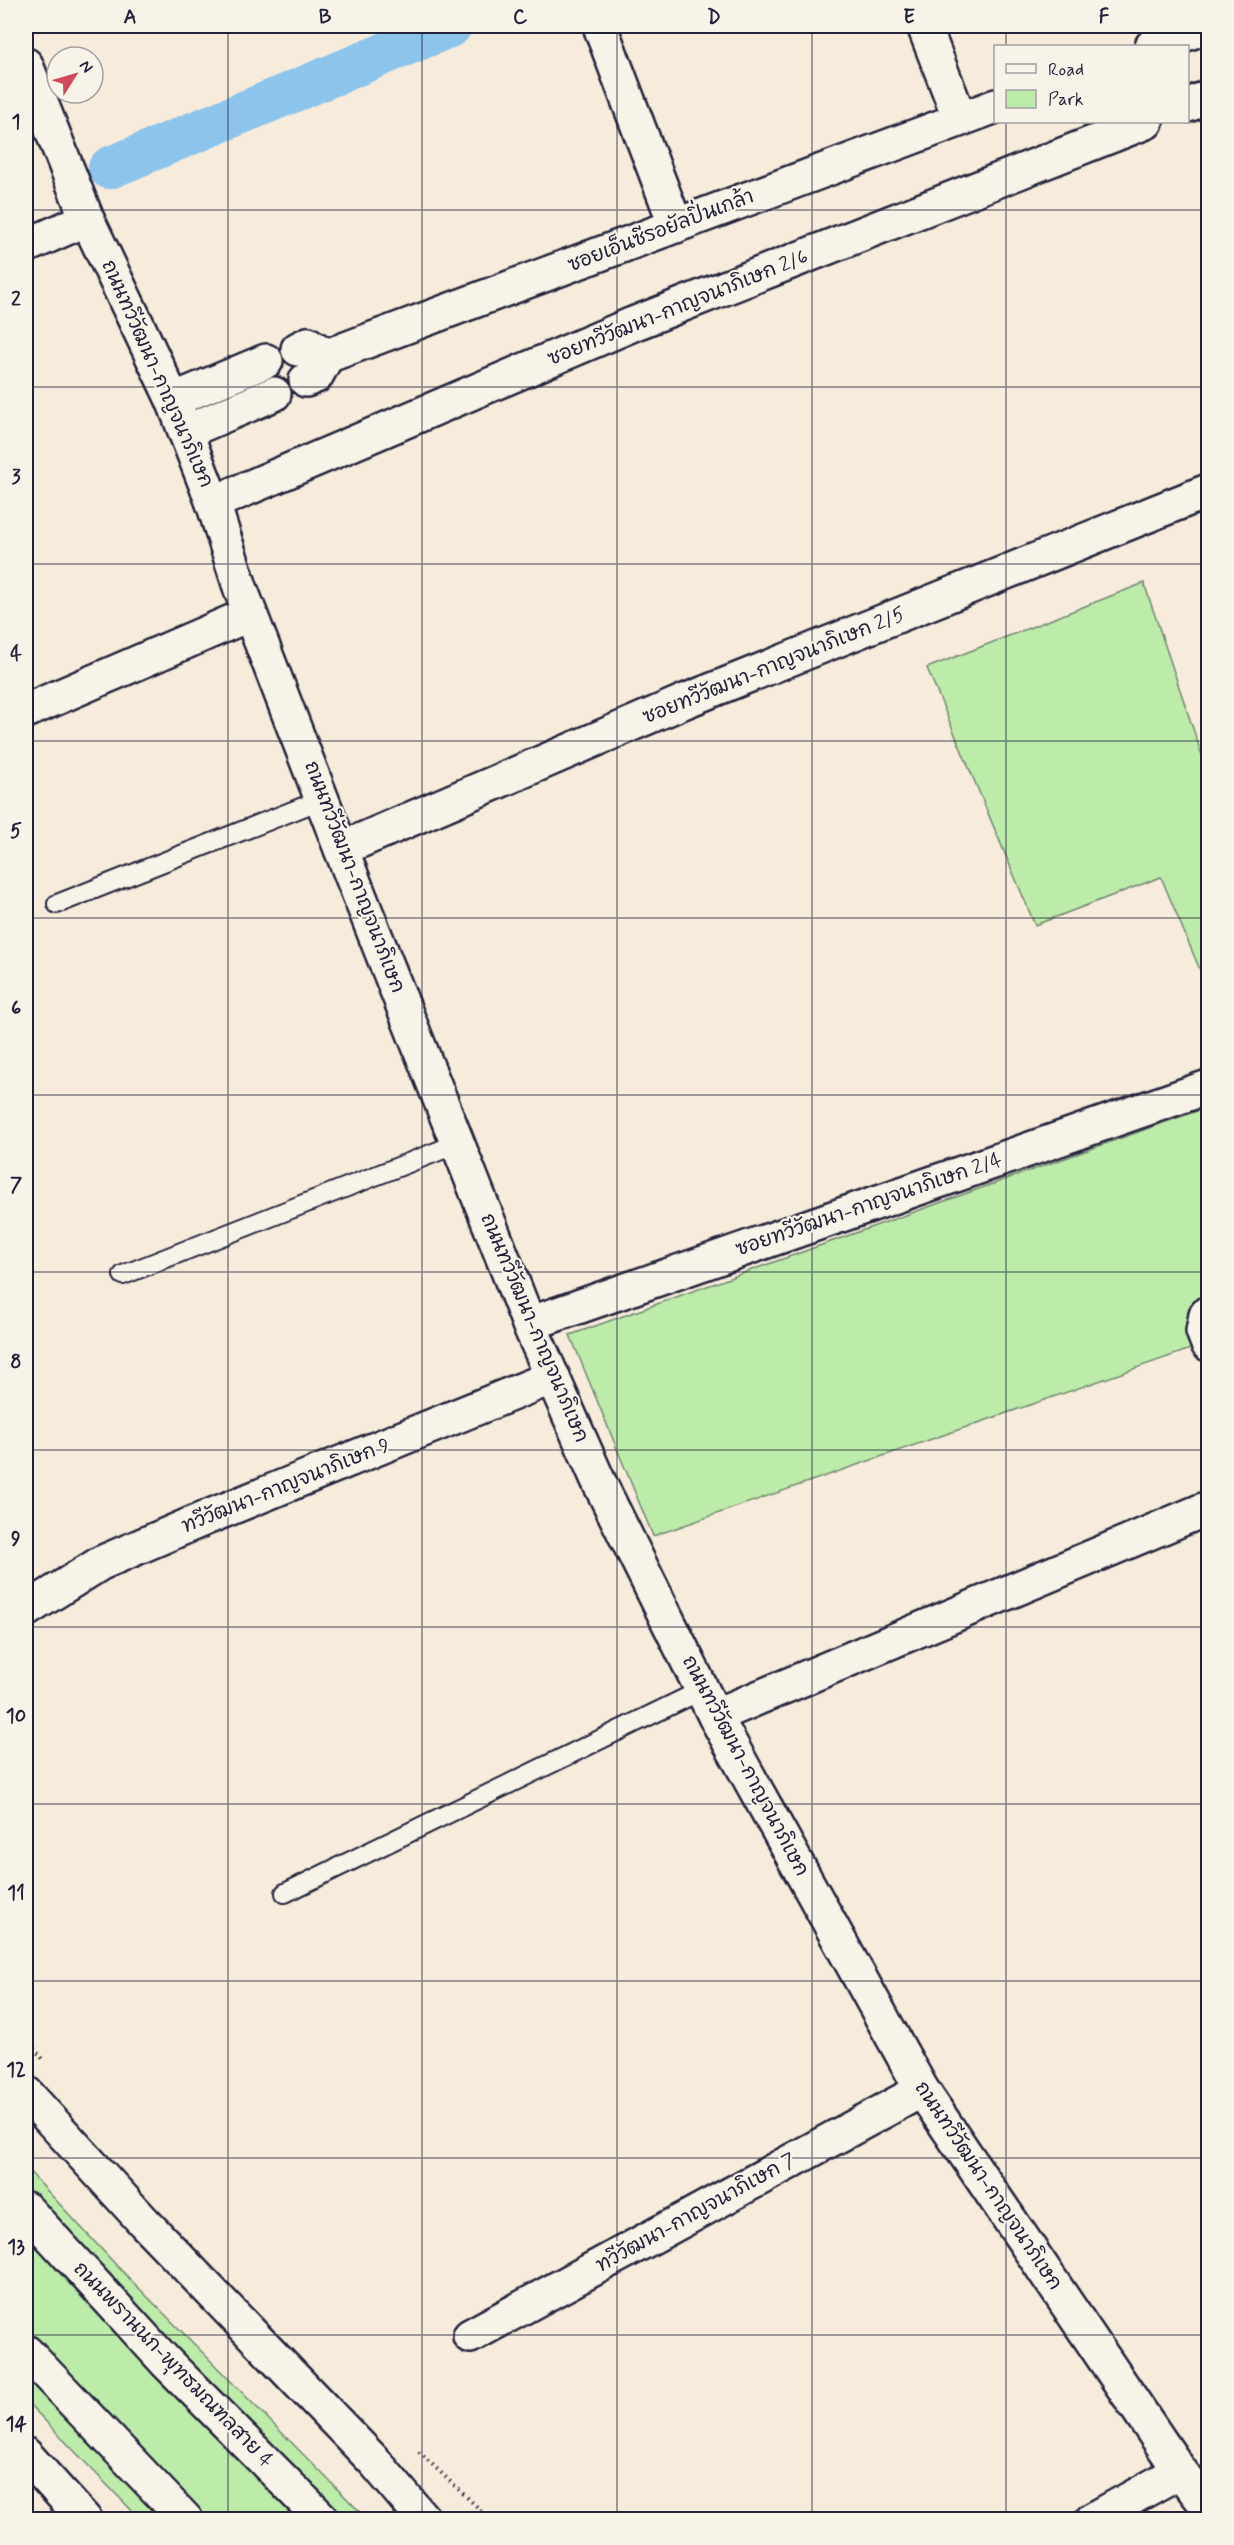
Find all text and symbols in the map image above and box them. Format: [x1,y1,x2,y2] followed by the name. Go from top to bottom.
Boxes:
[123,4,137,31] text: A
[319,4,332,31] text: B
[513,4,528,31] text: C
[707,4,721,31] text: D
[903,4,915,31] text: E
[1099,4,1110,31] text: F
[45,45,105,105] north arrow
[994,45,1189,123] legend
[74,56,97,77] text: N
[1048,58,1084,82] text: Road
[1048,88,1084,112] text: Park
[12,109,20,136] text: 1
[562,177,758,279] street label: ซอยเอ็นซีรอยัลปิ่นเกล้า
[544,243,812,373] street label: ซอยทวีวัฒนา-กาญจนาภิเษก 2/6
[95,256,219,492] street label: ถนนทวีวัฒนา-กาญจนาภิเษก
[11,286,21,313] text: 2
[11,464,21,491] text: 3
[639,601,909,731] street label: ซอยทวีวัฒนา-กาญจนาภิเษก 2/5
[10,641,22,668] text: 4
[297,757,411,997] street label: ถนนทวีวัฒนา-กาญจนาภิเษก
[10,818,22,845] text: 5
[11,995,21,1022] text: 6
[732,1147,1006,1263] street label: ซอยทวีวัฒนา-กาญจนาภิเษก 2/4
[10,1172,22,1199] text: 7
[473,1209,595,1447] street label: ถนนทวีวัฒนา-กาญจนาภิเษก
[10,1349,22,1376] text: 8
[178,1432,394,1540] street label: ทวีวัฒนา-กาญจนาภิเษก 9
[11,1526,21,1553] text: 9
[675,1651,815,1881] street label: ถนนทวีวัฒนา-กาญจนาภิเษก
[6,1703,26,1730] text: 10
[7,1880,25,1907] text: 11
[6,2057,26,2084] text: 12
[908,2076,1068,2296] street label: ถนนทวีวัฒนา-กาญจนาภิเษก
[591,2147,801,2279] street label: ทวีวัฒนา-กาญจนาภิเษก 7
[7,2234,25,2261] text: 13
[66,2256,279,2475] street label: ถนนพรานนก-พุทธมณฑลสาย 4
[5,2411,27,2438] text: 14

